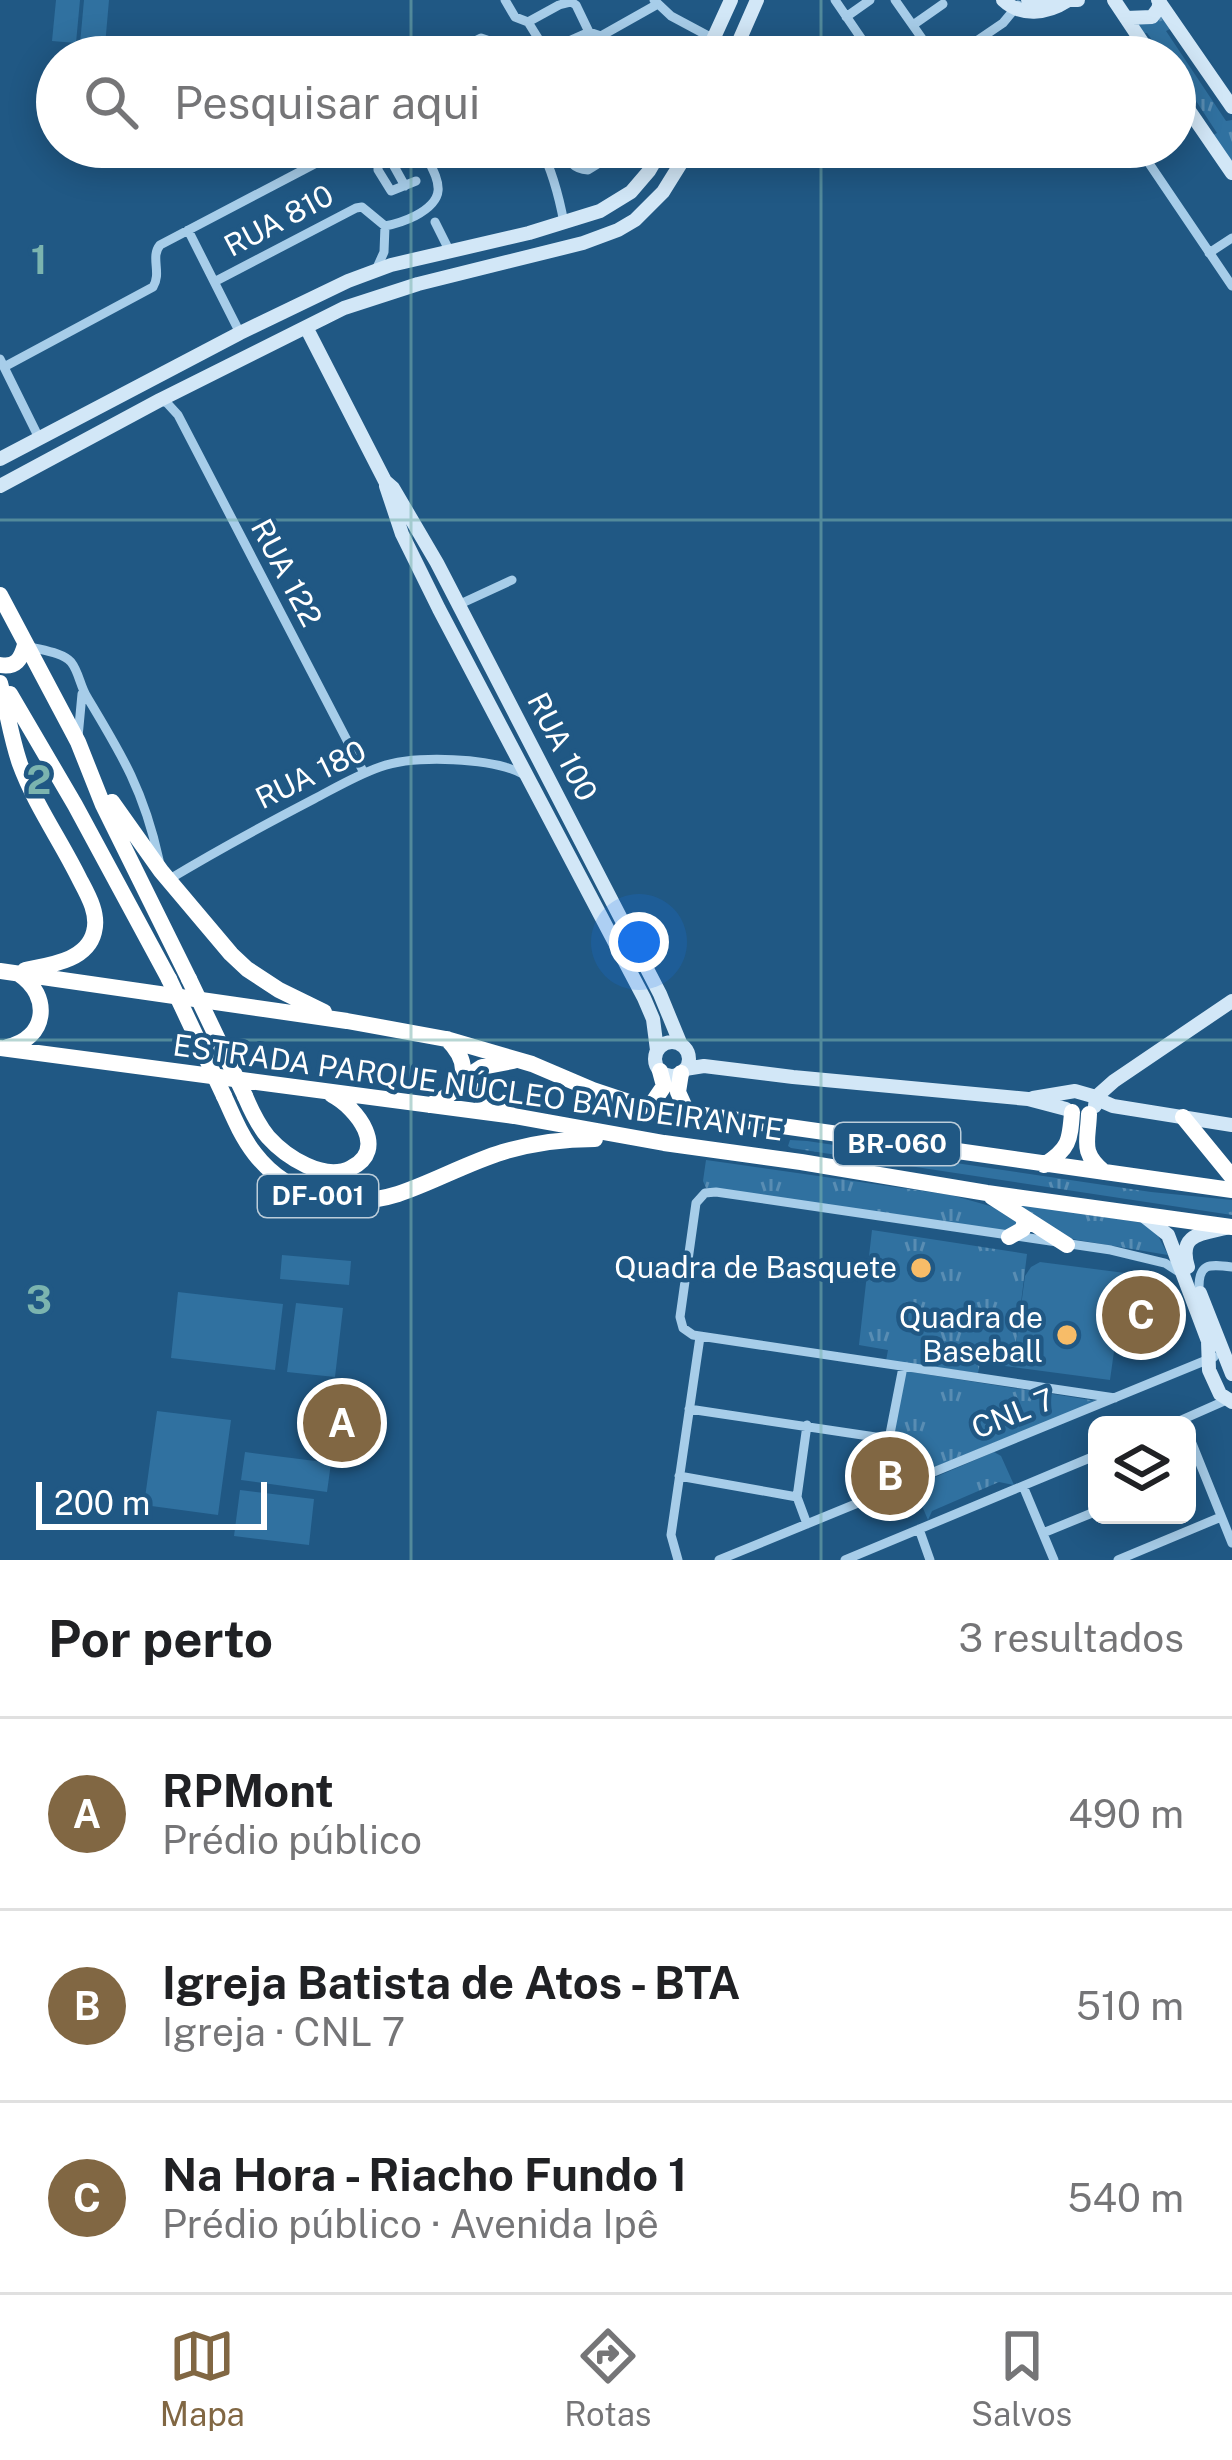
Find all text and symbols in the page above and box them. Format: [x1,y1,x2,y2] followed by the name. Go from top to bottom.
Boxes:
[36,36,1196,168] search box
[78,69,144,135] icon: search
[174,76,480,129] text: Pesquisar aqui
[218,176,339,264] street label: RUA 810
[31,237,47,283] text: 1
[244,513,330,632] street label: RUA 122
[520,686,605,807] street label: RUA 100
[250,732,372,816] street label: RUA 180
[27,757,51,803] text: 2
[609,912,669,972] your location
[171,1026,786,1148] street label: ESTRADA PARQUE NÚCLEO BANDEIRANTE
[834,1123,960,1165] road number: BR-060
[258,1175,378,1217] road number: DF-001
[614,1249,897,1285] place label: Quadra de Basquete
[908,1255,934,1281] marker: Quadra de Basquete
[1102,1270,1180,1360] pin: C
[26,1277,52,1323] text: 3
[899,1299,1043,1369] place label: Quadra de Baseball
[1054,1322,1080,1348] marker: Quadra de Baseball
[303,1378,381,1468] pin: A
[966,1380,1059,1446] street label: CNL 7
[1088,1416,1196,1524] map controls
[1088,1416,1196,1524] button: layers
[851,1431,929,1521] pin: B
[36,1476,267,1529] scale bar
[54,1484,150,1522] text: 200 m
[48,1609,273,1668] text: Por perto
[959,1615,1184,1661] text: 3 resultados
[162,1764,334,1817] text: RPMont
[73,1791,101,1837] text: A
[1068,1791,1184,1837] text: 490 m
[162,1817,422,1863] text: Prédio público
[162,1956,741,2009] text: Igreja Batista de Atos - BTA
[74,1983,100,2029] text: B
[1076,1983,1184,2029] text: 510 m
[162,2009,405,2055] text: Igreja · CNL 7
[162,2148,687,2201] text: Na Hora - Riacho Fundo 1
[73,2175,101,2221] text: C
[1067,2175,1184,2221] text: 540 m
[162,2201,659,2247] text: Prédio público · Avenida Ipê
[160,2323,245,2433] tab: Mapa
[564,2323,652,2433] tab: Rotas
[971,2323,1072,2433] tab: Salvos

